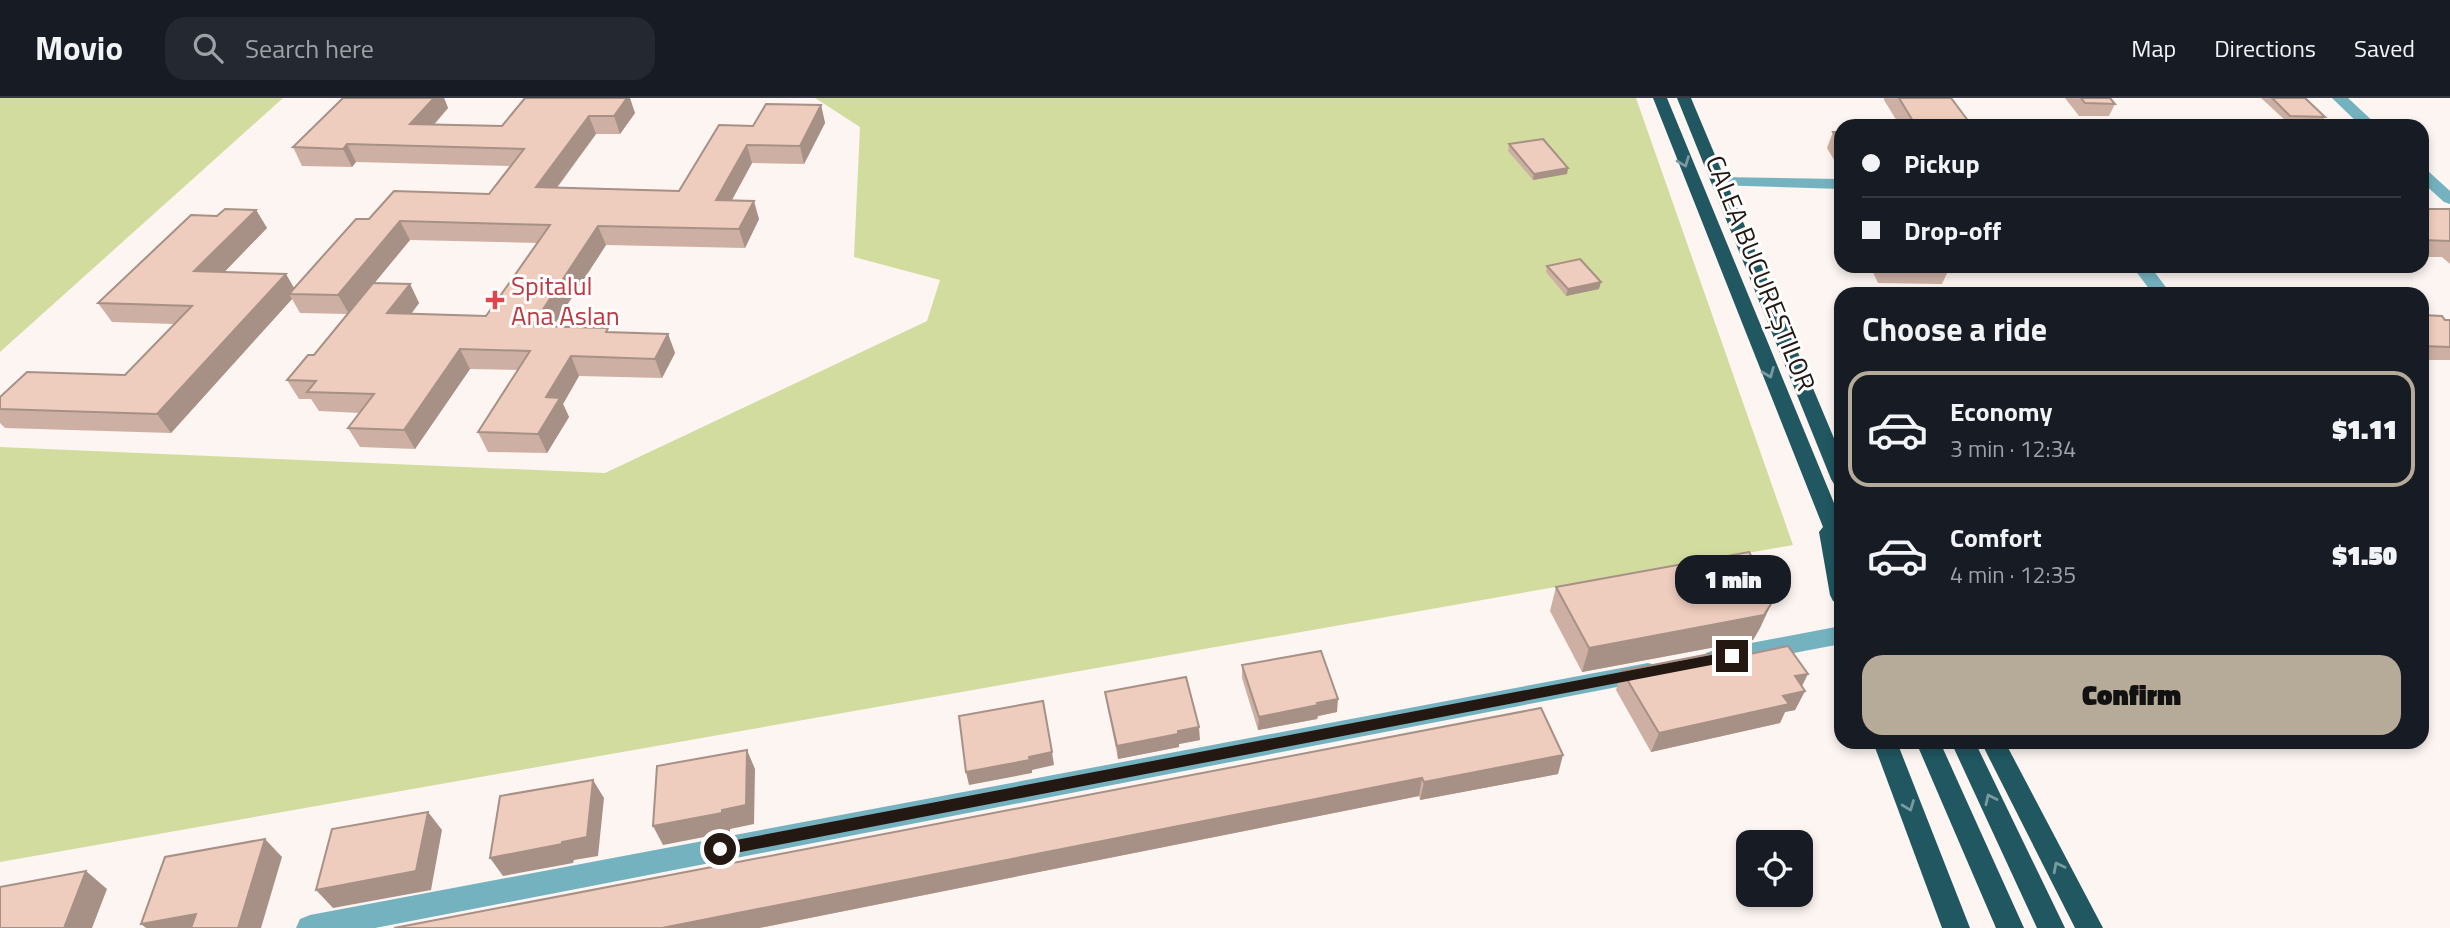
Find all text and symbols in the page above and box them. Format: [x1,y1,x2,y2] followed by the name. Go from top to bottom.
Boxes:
[165,17,655,80] search box
[35,23,123,73] text: Movio
[189,29,227,67] icon: search
[245,29,374,68] text: Search here
[2131,30,2176,66] text: Map
[2214,30,2316,66] text: Directions
[2354,30,2415,66] text: Saved
[1904,144,1980,183] text: Pickup
[1696,149,1826,397] street label: CALEA BUCUREȘTILOR
[1676,155,1690,167] one-way arrow
[1904,211,2001,250] text: Drop-off
[511,266,620,335] place label: Spitalul Ana Aslan
[485,290,505,310] marker: Spitalul Ana Aslan
[1862,305,2047,353] text: Choose a ride
[1761,366,1775,378] one-way arrow
[1950,392,2052,431] text: Economy
[1866,398,1929,461] icon: car
[2332,410,2397,449] text: $1.11
[1950,431,2076,466] text: 3 min · 12:34
[1950,518,2042,557] text: Comfort
[1866,524,1929,587] icon: car
[2332,536,2397,575] text: $1.50
[1674,554,1790,603] callout: 1 min
[1950,557,2076,592] text: 4 min · 12:35
[1704,562,1762,597] text: 1 min
[1716,640,1748,672] route end
[1862,655,2401,735] button: Confirm
[1984,794,1998,807] one-way arrow
[1900,799,1914,811] one-way arrow
[1736,830,1813,907] map controls
[1736,830,1813,907] button: locate
[704,833,736,865] route start
[2052,862,2066,874] one-way arrow

